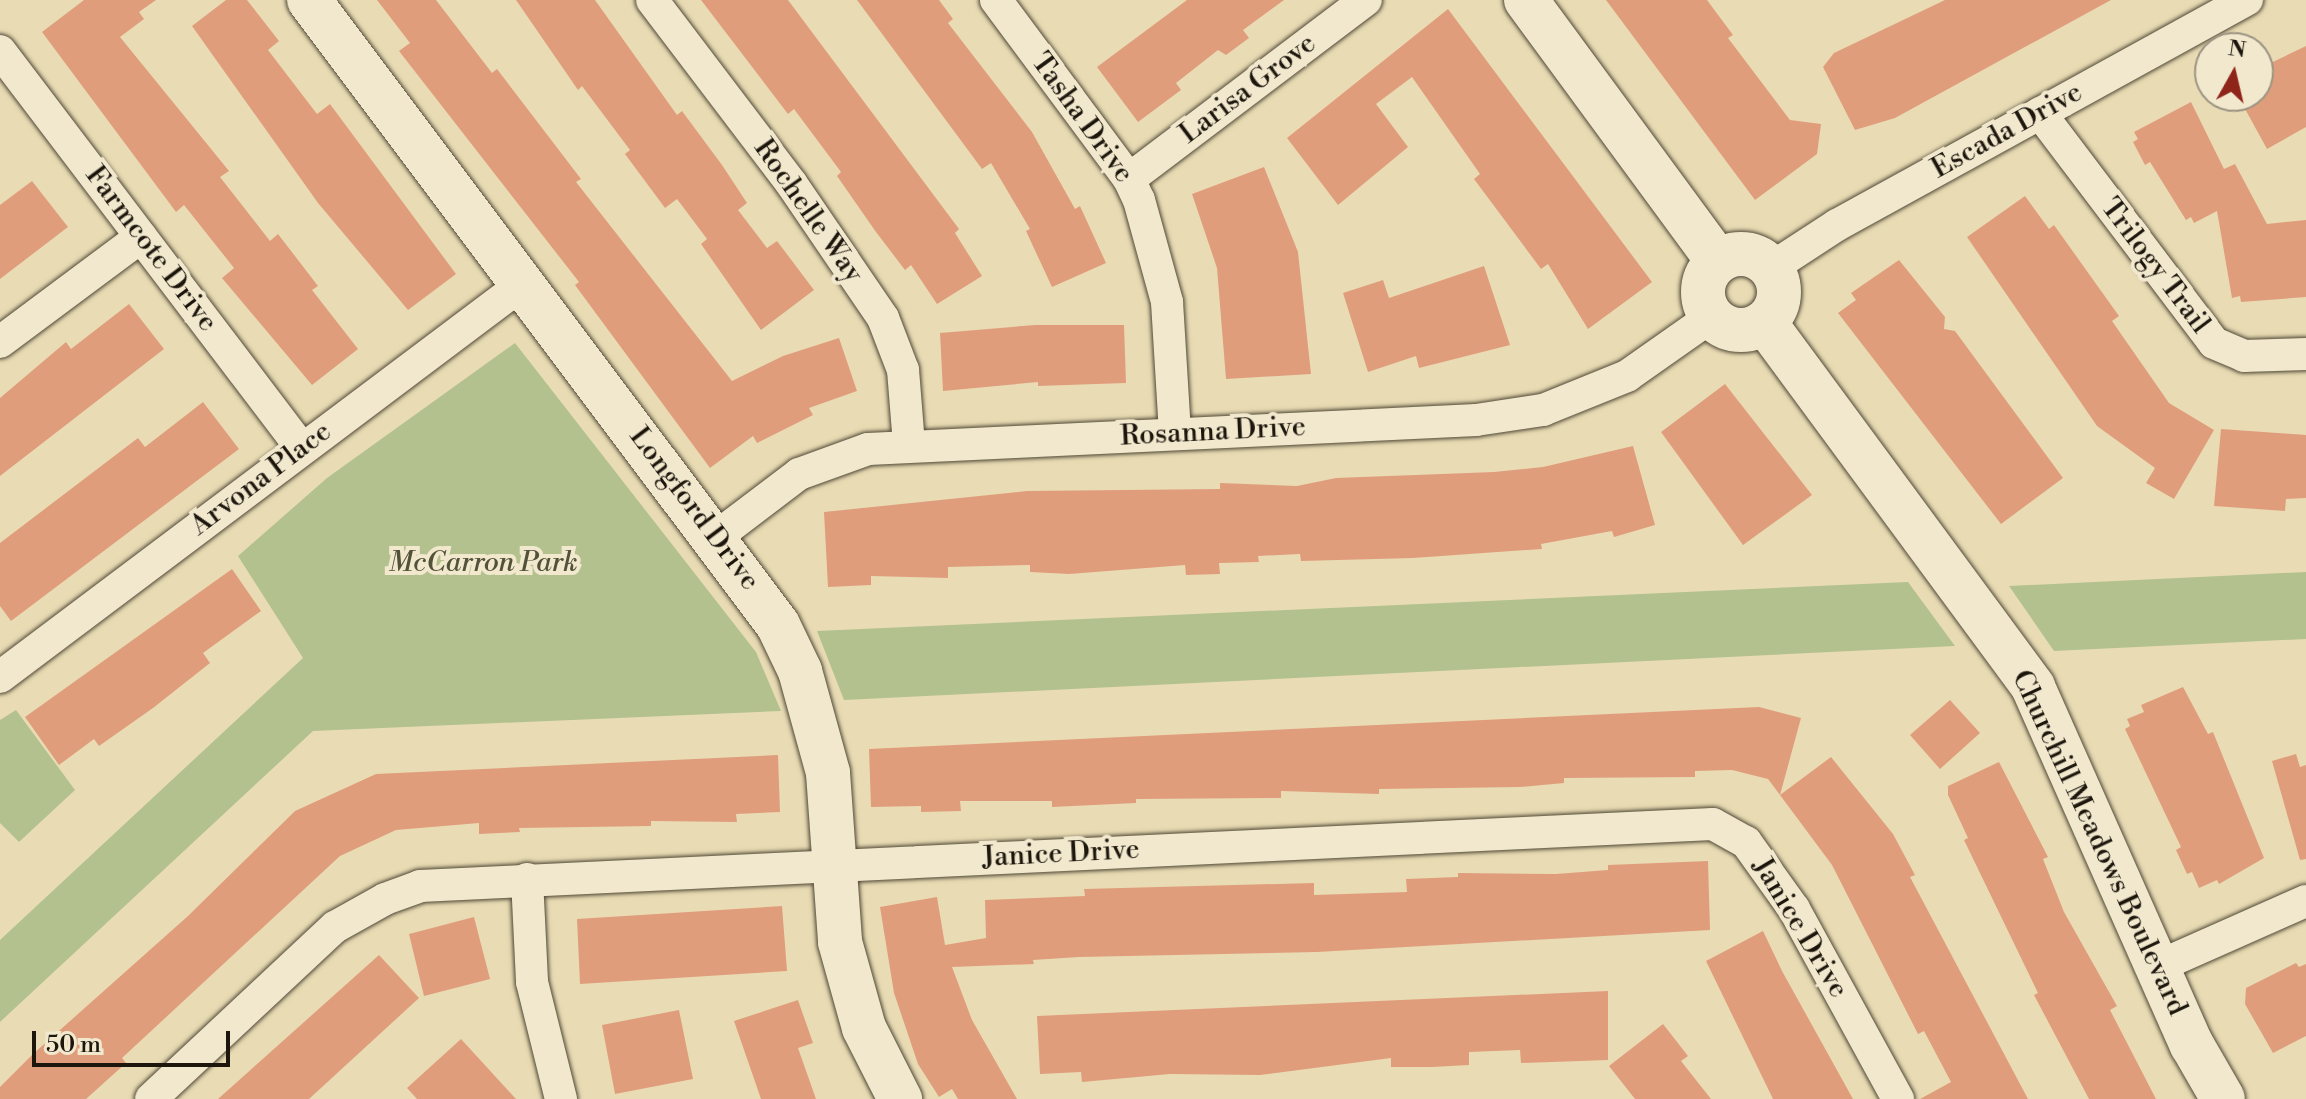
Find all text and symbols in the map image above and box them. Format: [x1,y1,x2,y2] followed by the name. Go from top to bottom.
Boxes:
[1173,27,1323,151] street label: Larisa Grove
[2194,32,2274,112] north arrow
[2227,35,2248,64] text: N
[1024,46,1140,190] street label: Tasha Drive
[1926,76,2088,186] street label: Escada Drive
[746,133,870,289] street label: Rochelle Way
[78,160,224,338] street label: Farmcote Drive
[2093,192,2217,340] street label: Trilogy Trail
[1119,410,1307,454] street label: Rosanna Drive
[184,415,338,543] street label: Arvona Place
[622,421,766,597] street label: Longford Drive
[388,546,578,580] park label: McCarron Park
[2004,665,2194,1021] street label: Churchill Meadows Boulevard
[982,833,1140,875] street label: Janice Drive
[1745,852,1855,1004] street label: Janice Drive
[36,1015,234,1065] scale bar
[46,1030,101,1060] text: 50 m

